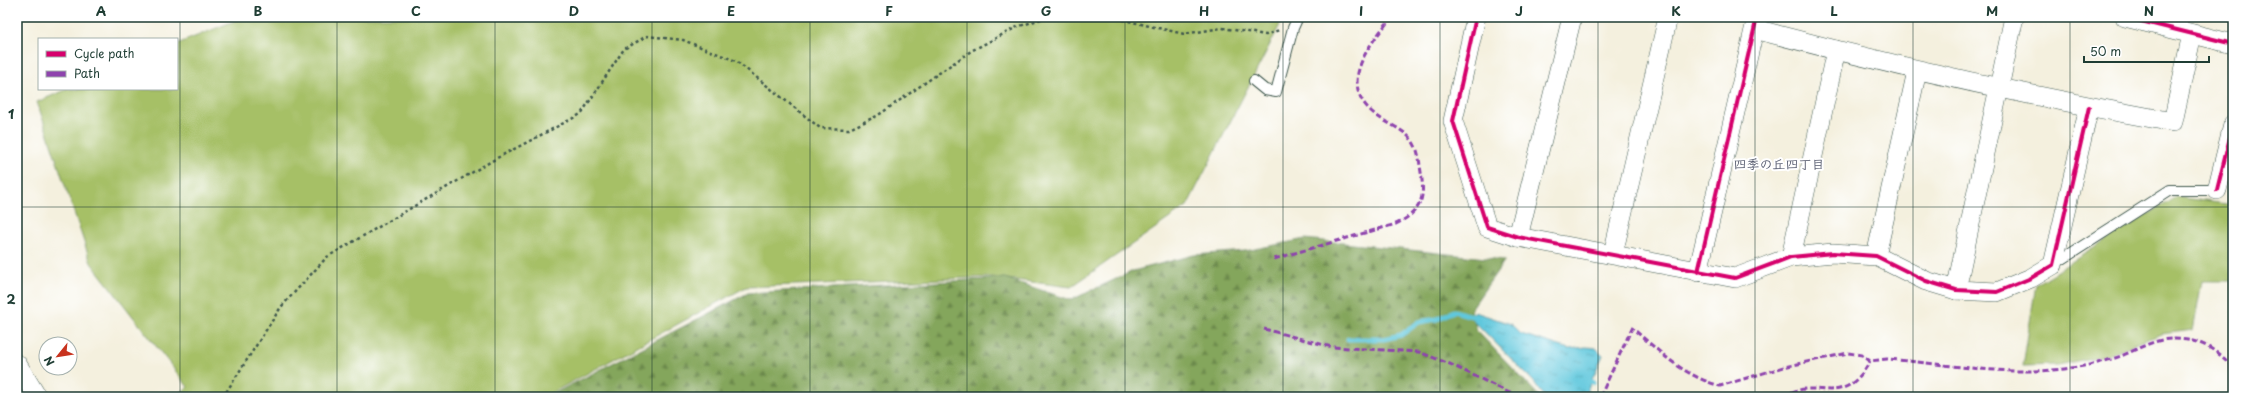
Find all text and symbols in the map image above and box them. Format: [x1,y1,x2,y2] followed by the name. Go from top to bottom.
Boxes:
[96,1,106,20] text: A
[254,1,263,20] text: B
[411,1,421,20] text: C
[569,1,579,20] text: D
[727,1,735,20] text: E
[885,1,893,20] text: F
[1041,1,1051,20] text: G
[1199,1,1209,20] text: H
[1359,1,1363,20] text: I
[1515,1,1523,20] text: J
[1671,1,1681,20] text: K
[1830,1,1838,20] text: L
[1986,1,1998,20] text: M
[2144,1,2154,20] text: N
[38,38,178,90] legend
[2084,38,2209,64] scale bar
[2090,42,2121,60] text: 50 m
[74,44,135,62] text: Cycle path
[74,64,100,82] text: Path
[8,104,14,123] text: 1
[1733,154,1825,173] district label: 四季の丘四丁目
[6,289,16,308] text: 2
[38,336,78,376] north arrow
[39,353,58,369] text: N

